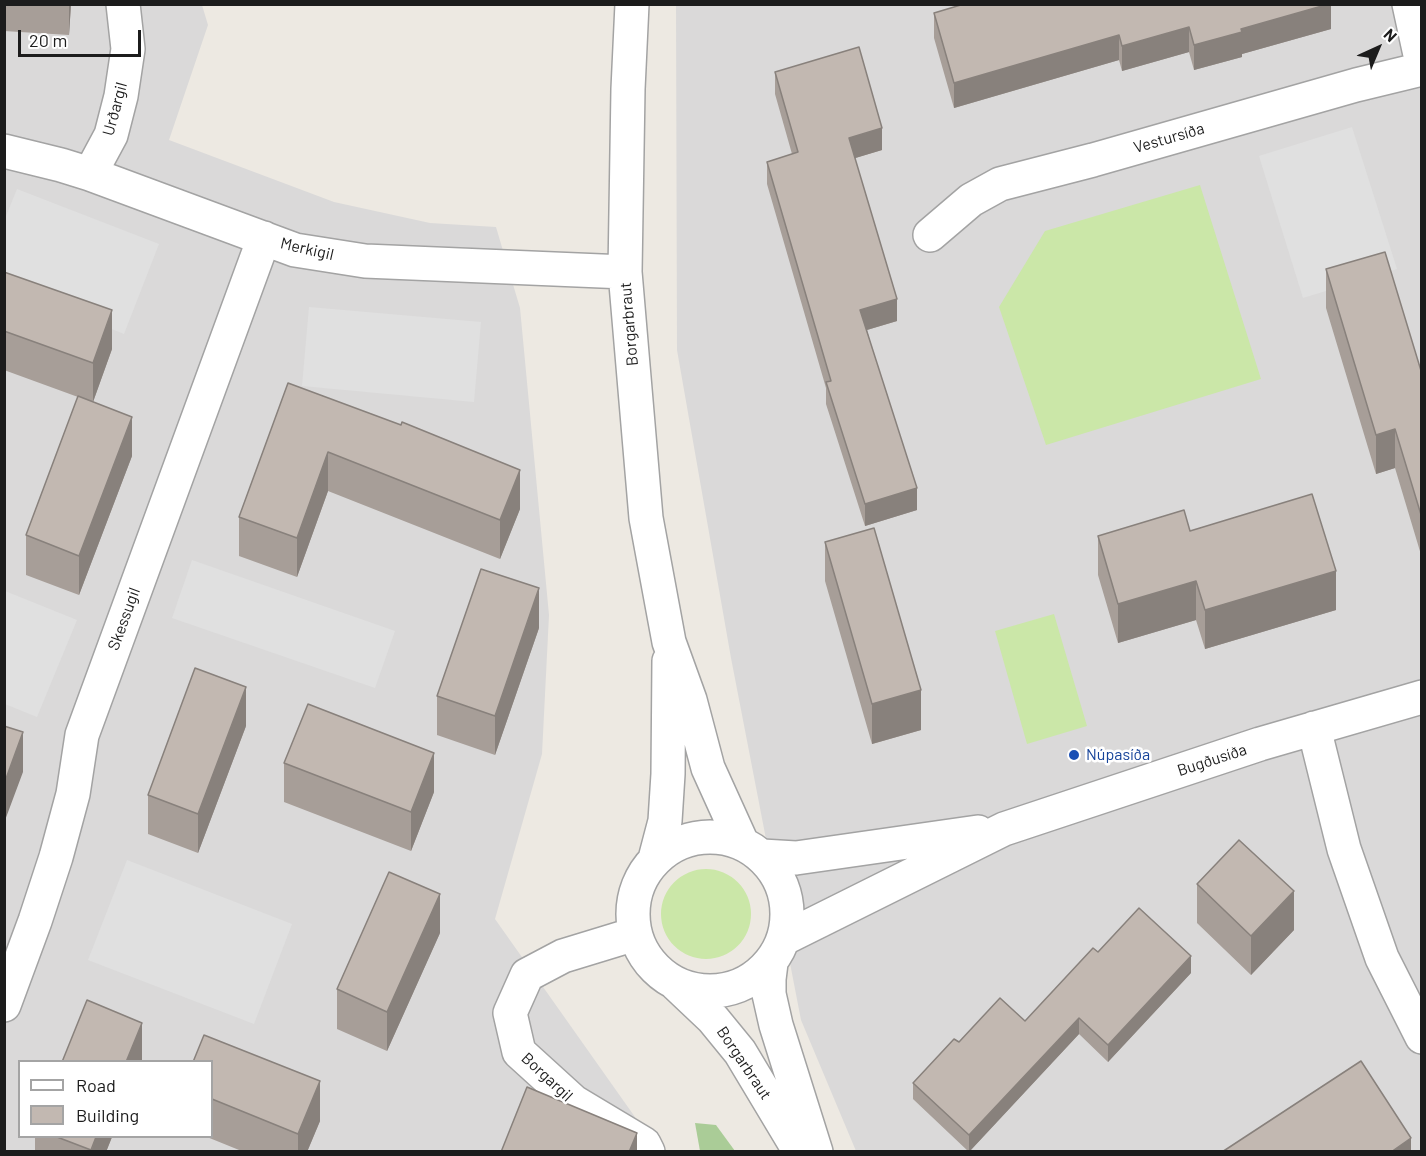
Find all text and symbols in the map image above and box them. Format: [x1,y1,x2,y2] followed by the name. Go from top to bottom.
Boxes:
[21,18,144,56] scale bar
[1348,18,1408,78] north arrow
[1380,24,1401,45] text: N
[29,29,67,51] text: 20 m
[99,80,131,138] street label: Urðargil
[1131,119,1207,157] street label: Vestursíða
[278,234,336,264] street label: Merkigil
[616,281,642,367] street label: Borgarbraut
[104,585,144,653] street label: Skessugil
[1175,740,1249,780] street label: Bugðusíða
[1086,745,1150,765] place label: Núpasíða
[1067,748,1081,762] marker: Núpasíða
[713,1023,775,1103] street label: Borgarbraut
[517,1048,577,1106] street label: Borgargil
[18,1060,213,1138] legend
[76,1074,116,1096] text: Road
[76,1104,139,1126] text: Building

